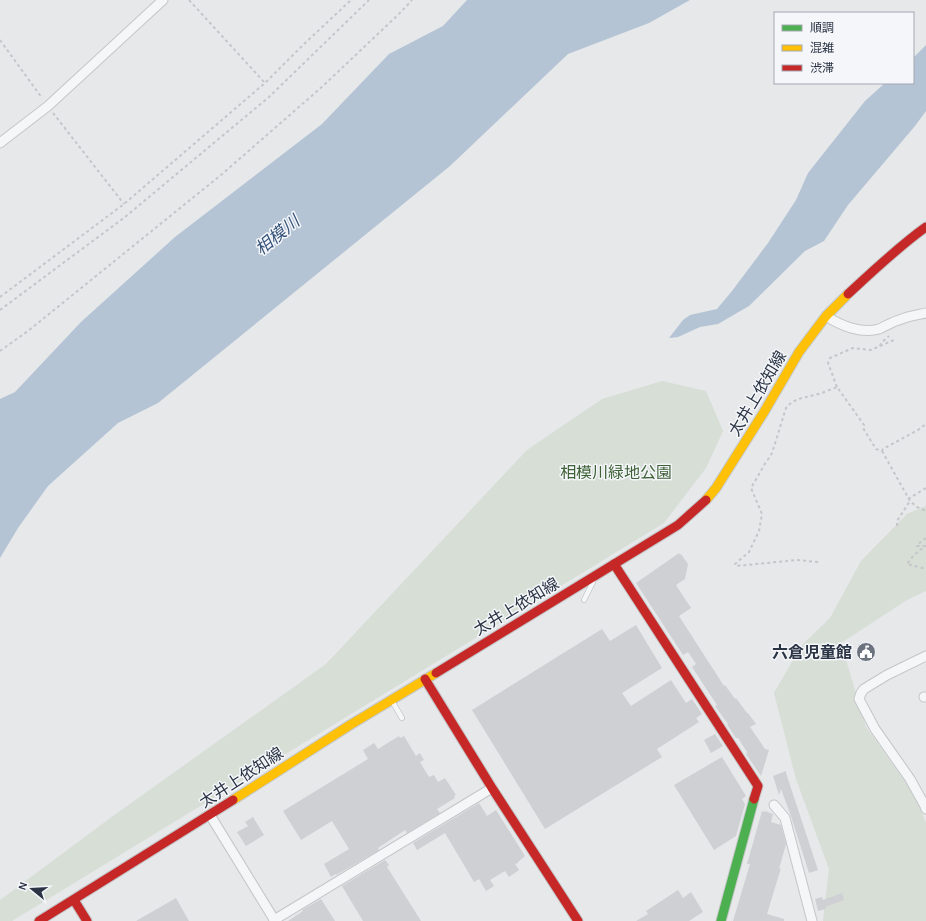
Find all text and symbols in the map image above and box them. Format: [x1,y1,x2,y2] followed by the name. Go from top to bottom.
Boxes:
[774,12,914,84] legend
[810,22,834,34] text: 順調
[810,41,834,54] text: 混雑
[810,62,834,74] text: 渋滞
[252,211,304,258] water label: 相模川
[725,348,789,439] street label: 太井上依知線
[560,464,672,481] park label: 相模川緑地公園
[471,574,562,638] street label: 太井上依知線
[855,641,877,663] public building icon: 六倉児童館
[772,644,852,661] place label: 六倉児童館
[196,744,286,811] street label: 太井上依知線
[12,869,52,909] north arrow
[17,881,29,891] text: N

